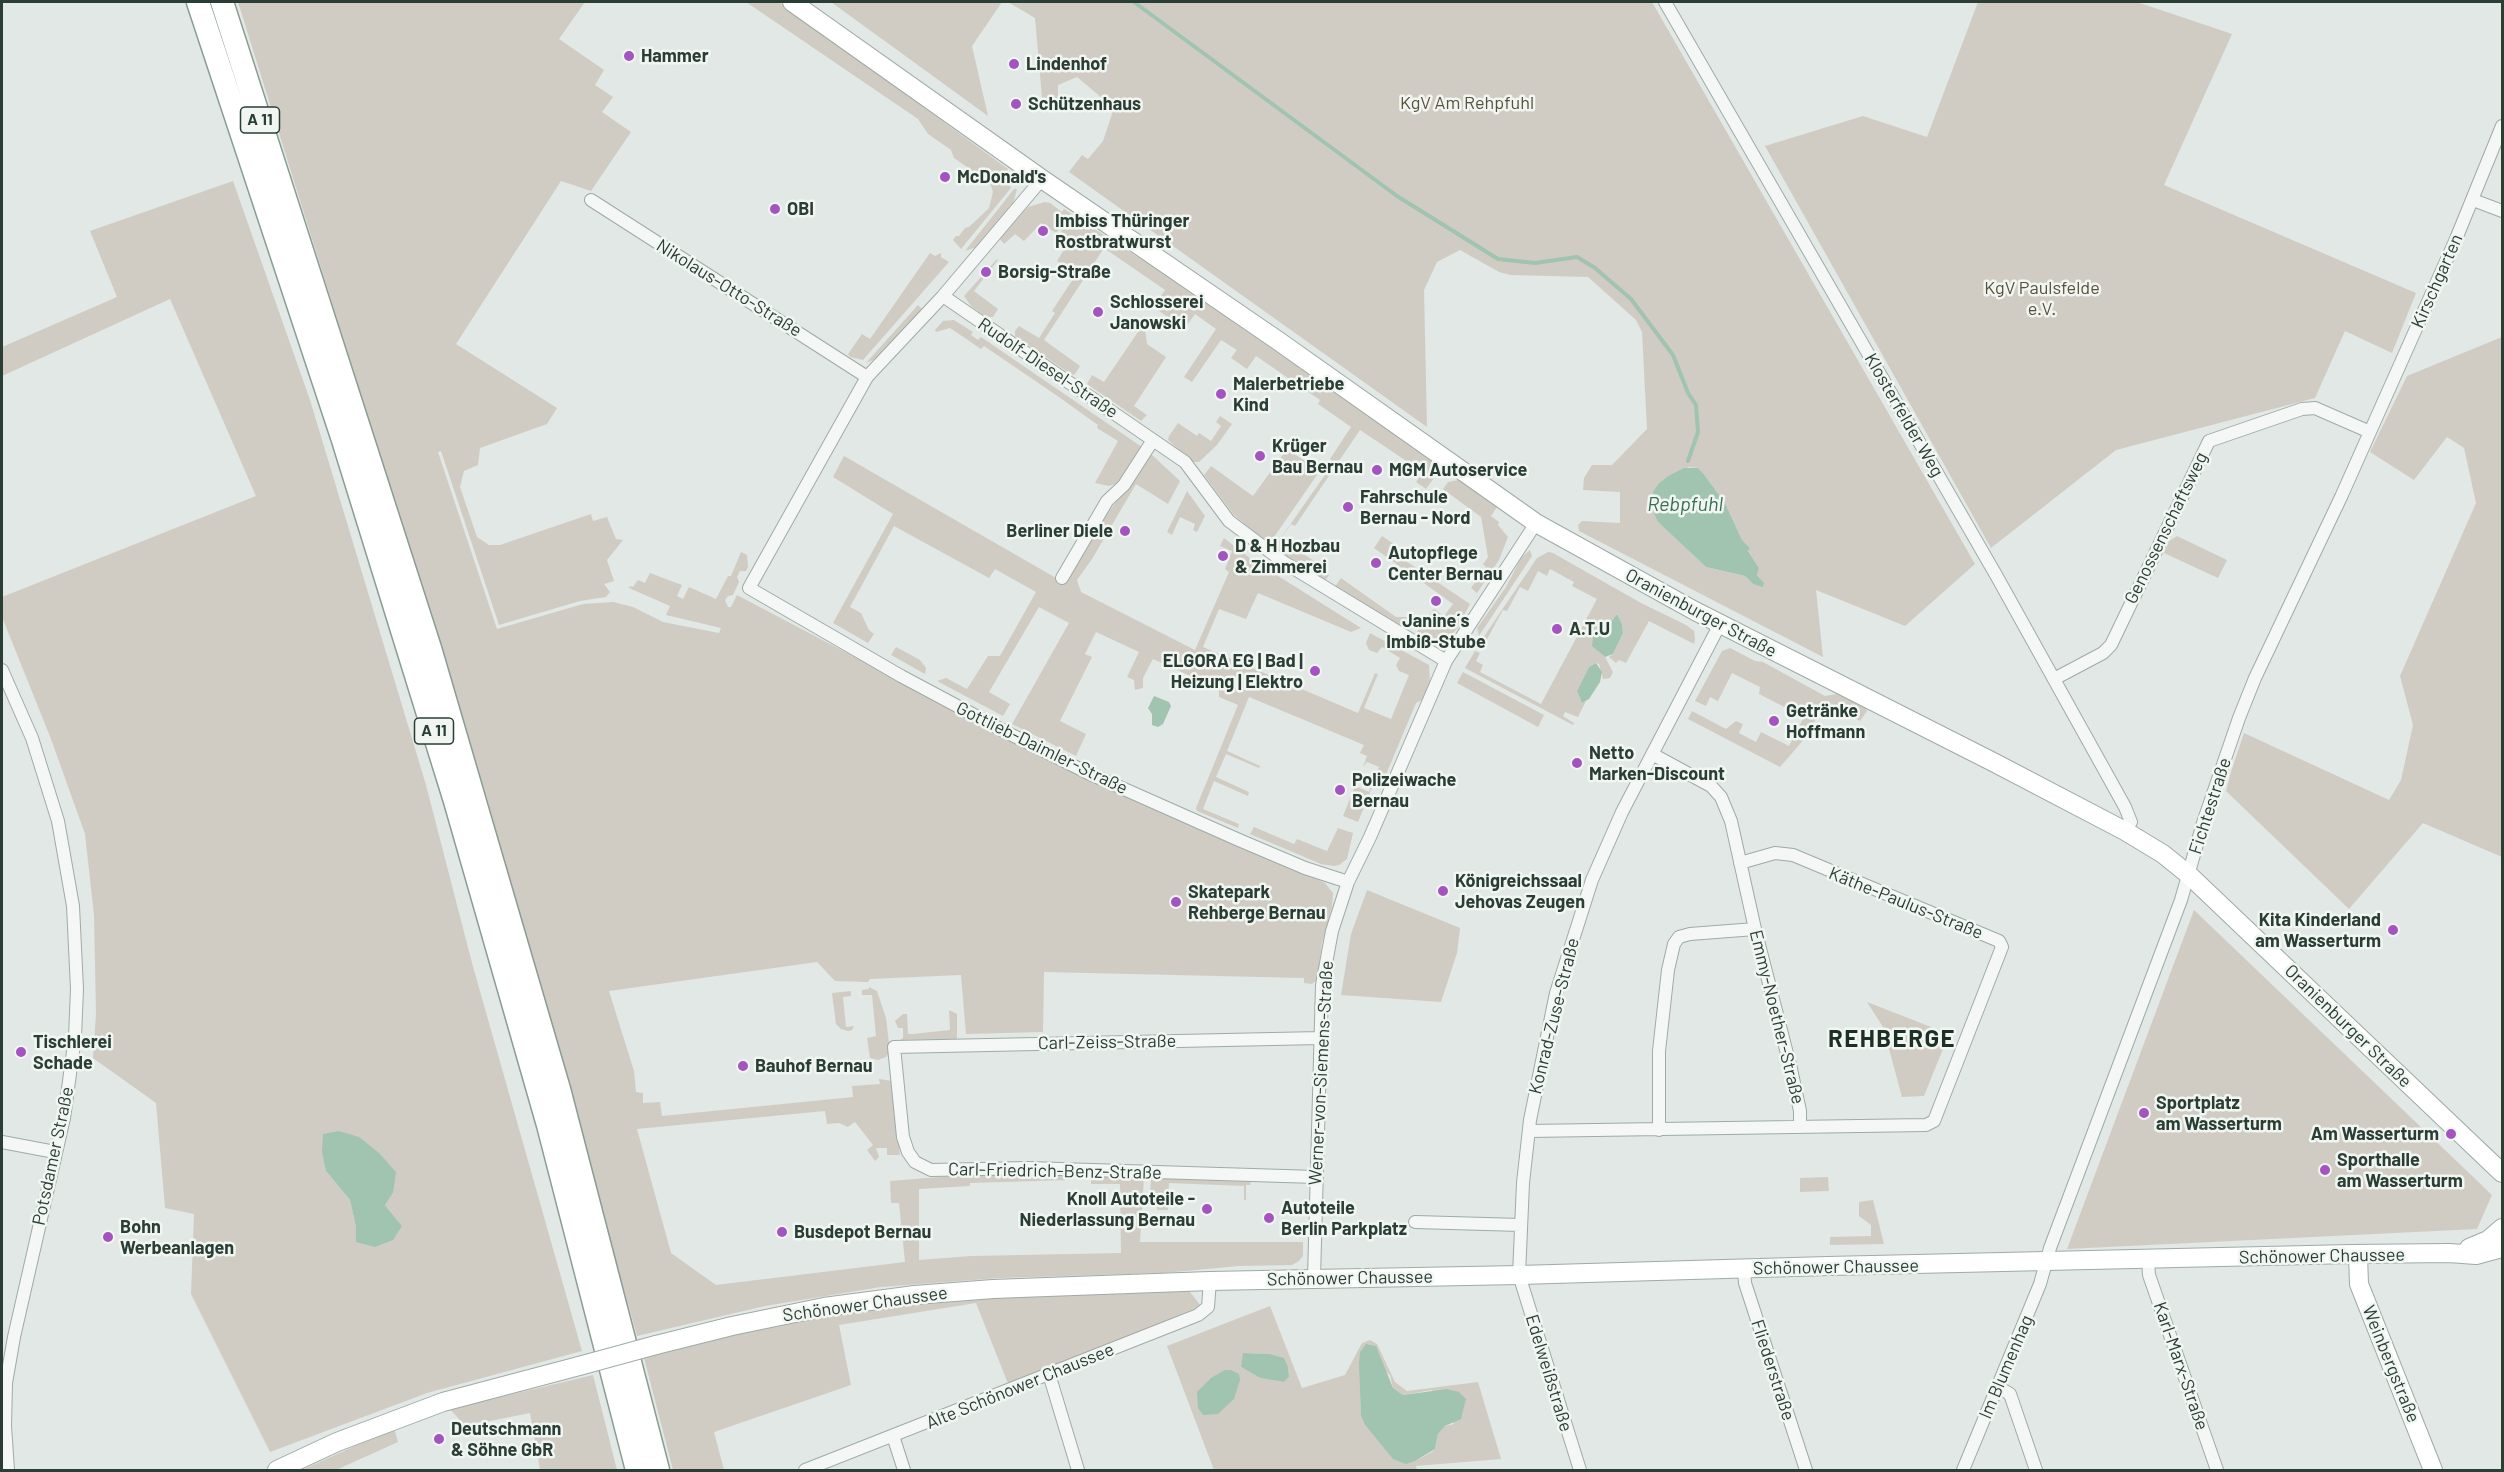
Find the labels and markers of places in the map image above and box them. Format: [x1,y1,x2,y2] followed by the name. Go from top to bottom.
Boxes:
[641,45,709,67] place label: Hammer
[622,49,636,63] marker: Hammer
[1026,53,1107,75] place label: Lindenhof
[1007,57,1021,71] marker: Lindenhof
[1028,93,1141,115] place label: Schützenhaus
[1009,97,1023,111] marker: Schützenhaus
[957,166,1046,188] place label: McDonald's
[938,170,952,184] marker: McDonald's
[787,198,814,220] place label: OBI
[768,202,782,216] marker: OBI
[1055,210,1189,252] place label: Imbiss Thüringer Rostbratwurst
[1036,224,1050,238] marker: Imbiss Thüringer Rostbratwurst
[998,261,1111,283] place label: Borsig-Straße
[979,265,993,279] marker: Borsig-Straße
[1110,291,1203,334] place label: Schlosserei Janowski
[1091,305,1105,319] marker: Schlosserei Janowski
[1233,373,1344,416] place label: Malerbetriebe Kind
[1214,387,1228,401] marker: Malerbetriebe Kind
[1272,435,1363,478] place label: Krüger Bau Bernau
[1253,449,1267,463] marker: Krüger Bau Bernau
[1389,459,1527,481] place label: MGM Autoservice
[1370,463,1384,477] marker: MGM Autoservice
[1360,486,1470,528] place label: Fahrschule Bernau - Nord
[1341,500,1355,514] marker: Fahrschule Bernau - Nord
[1006,520,1113,542] place label: Berliner Diele
[1118,524,1132,538] marker: Berliner Diele
[1235,535,1340,578] place label: D & H Hozbau & Zimmerei
[1388,542,1503,584] place label: Autopflege Center Bernau
[1216,549,1230,563] marker: D & H Hozbau & Zimmerei
[1369,556,1383,570] marker: Autopflege Center Bernau
[1429,594,1443,608] marker: Janine´s Imbiß-Stube
[1386,610,1486,652] place label: Janine´s Imbiß-Stube
[1569,618,1610,640] place label: A.T.U
[1550,622,1564,636] marker: A.T.U
[1163,650,1303,692] place label: ELGORA EG | Bad | Heizung | Elektro
[1308,664,1322,678] marker: ELGORA EG | Bad | Heizung | Elektro
[1786,700,1865,742] place label: Getränke Hoffmann
[1767,714,1781,728] marker: Getränke Hoffmann
[1589,742,1725,784] place label: Netto Marken-Discount
[1570,756,1584,770] marker: Netto Marken-Discount
[1352,769,1456,812] place label: Polizeiwache Bernau
[1333,783,1347,797] marker: Polizeiwache Bernau
[1455,870,1585,912] place label: Königreichssaal Jehovas Zeugen
[1188,881,1326,924] place label: Skatepark Rehberge Bernau
[1436,884,1450,898] marker: Königreichssaal Jehovas Zeugen
[1169,895,1183,909] marker: Skatepark Rehberge Bernau
[2255,909,2381,952] place label: Kita Kinderland am Wasserturm
[2386,923,2400,937] marker: Kita Kinderland am Wasserturm
[33,1031,112,1074] place label: Tischlerei Schade
[14,1045,28,1059] marker: Tischlerei Schade
[755,1055,873,1077] place label: Bauhof Bernau
[736,1059,750,1073] marker: Bauhof Bernau
[2156,1092,2282,1134] place label: Sportplatz am Wasserturm
[2137,1106,2151,1120] marker: Sportplatz am Wasserturm
[2311,1123,2439,1145] place label: Am Wasserturm
[2444,1127,2458,1141] marker: Am Wasserturm
[2337,1149,2463,1192] place label: Sporthalle am Wasserturm
[2318,1163,2332,1177] marker: Sporthalle am Wasserturm
[1020,1188,1195,1230] place label: Knoll Autoteile - Niederlassung Bernau
[1281,1197,1407,1240] place label: Autoteile Berlin Parkplatz
[1200,1202,1214,1216] marker: Knoll Autoteile - Niederlassung Bernau
[1262,1211,1276,1225] marker: Autoteile Berlin Parkplatz
[120,1216,234,1258] place label: Bohn Werbeanlagen
[794,1221,931,1243] place label: Busdepot Bernau
[775,1225,789,1239] marker: Busdepot Bernau
[101,1230,115,1244] marker: Bohn Werbeanlagen
[451,1418,561,1460] place label: Deutschmann & Söhne GbR
[432,1432,446,1446] marker: Deutschmann & Söhne GbR

